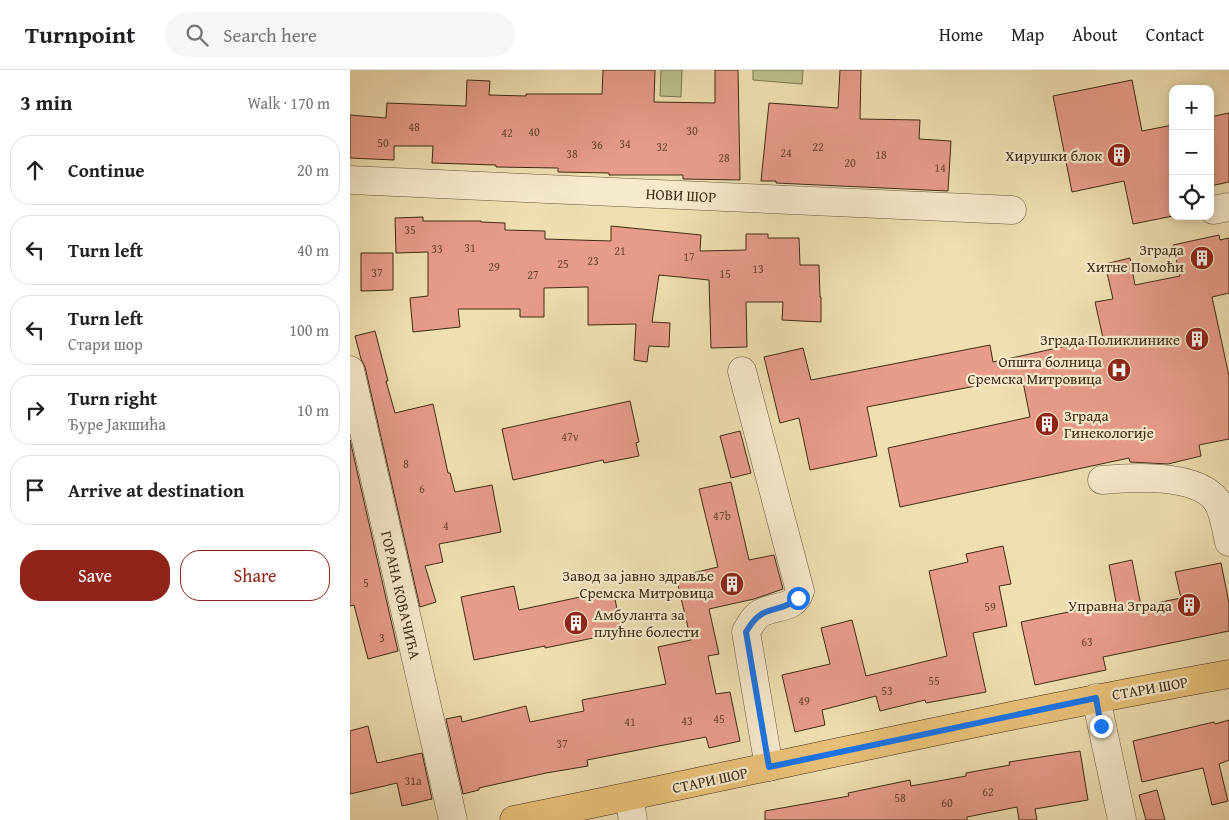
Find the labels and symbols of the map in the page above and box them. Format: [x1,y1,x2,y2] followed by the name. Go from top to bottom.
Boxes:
[408,118,420,135] house number: 48
[686,122,698,139] house number: 30
[528,123,540,140] house number: 40
[501,124,513,141] house number: 42
[377,134,389,151] house number: 50
[619,135,631,152] house number: 34
[591,136,603,153] house number: 36
[656,138,668,155] house number: 32
[812,138,824,155] house number: 22
[1106,142,1132,168] building icon: Хирушки блок
[780,144,792,161] house number: 24
[566,145,578,162] house number: 38
[1005,145,1102,166] place label: Хирушки блок
[875,146,887,163] house number: 18
[718,149,730,166] house number: 28
[844,154,856,171] house number: 20
[934,159,946,176] house number: 14
[645,183,717,207] street label: НОВИ ШОР
[404,221,416,238] house number: 35
[464,239,476,256] house number: 31
[1086,239,1185,277] place label: Зграда Хитне Помоћи
[431,240,443,257] house number: 33
[614,242,626,259] house number: 21
[1189,245,1215,271] building icon: Зграда Хитне Помоћи
[683,248,695,265] house number: 17
[587,252,599,269] house number: 23
[557,255,569,272] house number: 25
[488,258,500,275] house number: 29
[752,260,764,277] house number: 13
[371,264,383,281] house number: 37
[719,265,731,282] house number: 15
[527,266,539,283] house number: 27
[1184,326,1210,352] building icon: Зграда Поликлинике
[1040,329,1180,350] place label: Зграда Поликлинике
[967,351,1103,389] place label: Општа болница Сремска Митровица
[1106,357,1132,383] hospital icon: Општа болница Сремска Митровица
[1064,405,1154,443] place label: Зграда Гинекологије
[1034,411,1060,437] building icon: Зграда Гинекологије
[561,428,579,445] house number: 47v
[403,455,409,472] house number: 8
[419,480,425,497] house number: 6
[713,507,731,524] house number: 47b
[443,517,449,534] house number: 4
[376,529,426,661] street label: ГОРАНА КОВАЧИЋА
[562,565,715,603] place label: Завод за јавно здравље Сремска Митровица
[719,571,745,597] building icon: Завод за јавно здравље Сремска Митровица
[363,574,369,591] house number: 5
[787,587,810,610] route start
[1176,592,1202,618] building icon: Управна Зграда
[1068,595,1173,616] place label: Управна Зграда
[984,598,996,615] house number: 59
[594,604,699,642] place label: Амбуланта за плућне болести
[563,610,589,636] building icon: Амбуланта за плућне болести
[379,629,385,646] house number: 3
[1081,633,1093,650] house number: 63
[1110,671,1190,705] street label: СТАРИ ШОР
[928,672,940,689] house number: 55
[881,682,893,699] house number: 53
[798,692,810,709] house number: 49
[713,710,725,727] house number: 45
[681,712,693,729] house number: 43
[624,713,636,730] house number: 41
[1090,715,1113,738] route end
[556,735,568,752] house number: 37
[670,762,750,798] street label: СТАРИ ШОР
[404,772,422,789] house number: 31a
[982,783,994,800] house number: 62
[894,789,906,806] house number: 58
[941,794,953,811] house number: 60

